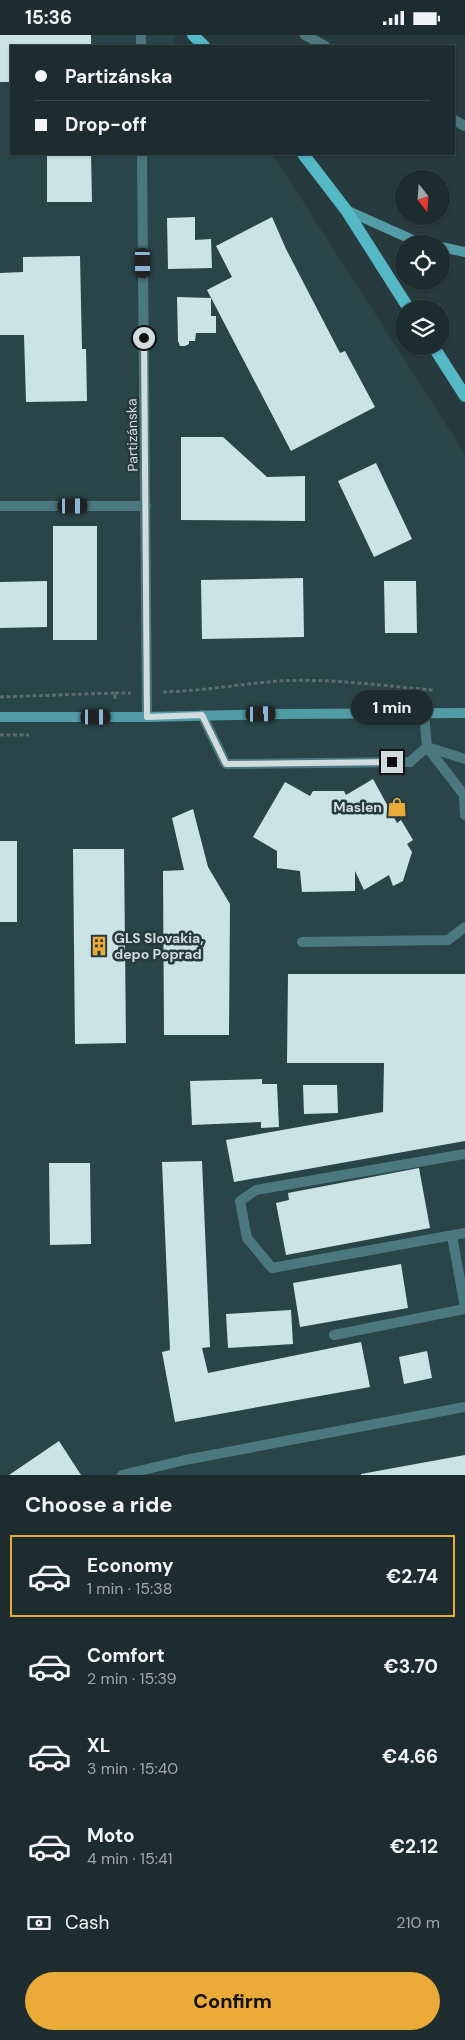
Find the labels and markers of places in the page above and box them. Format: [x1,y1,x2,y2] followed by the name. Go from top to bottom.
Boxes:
[386,796,408,818] shop icon: Maslen
[333,798,382,816] place label: Maslen
[114,929,204,963] place label: GLS Slovakia, depo Poprad
[88,935,110,957] building icon: GLS Slovakia, depo Poprad

